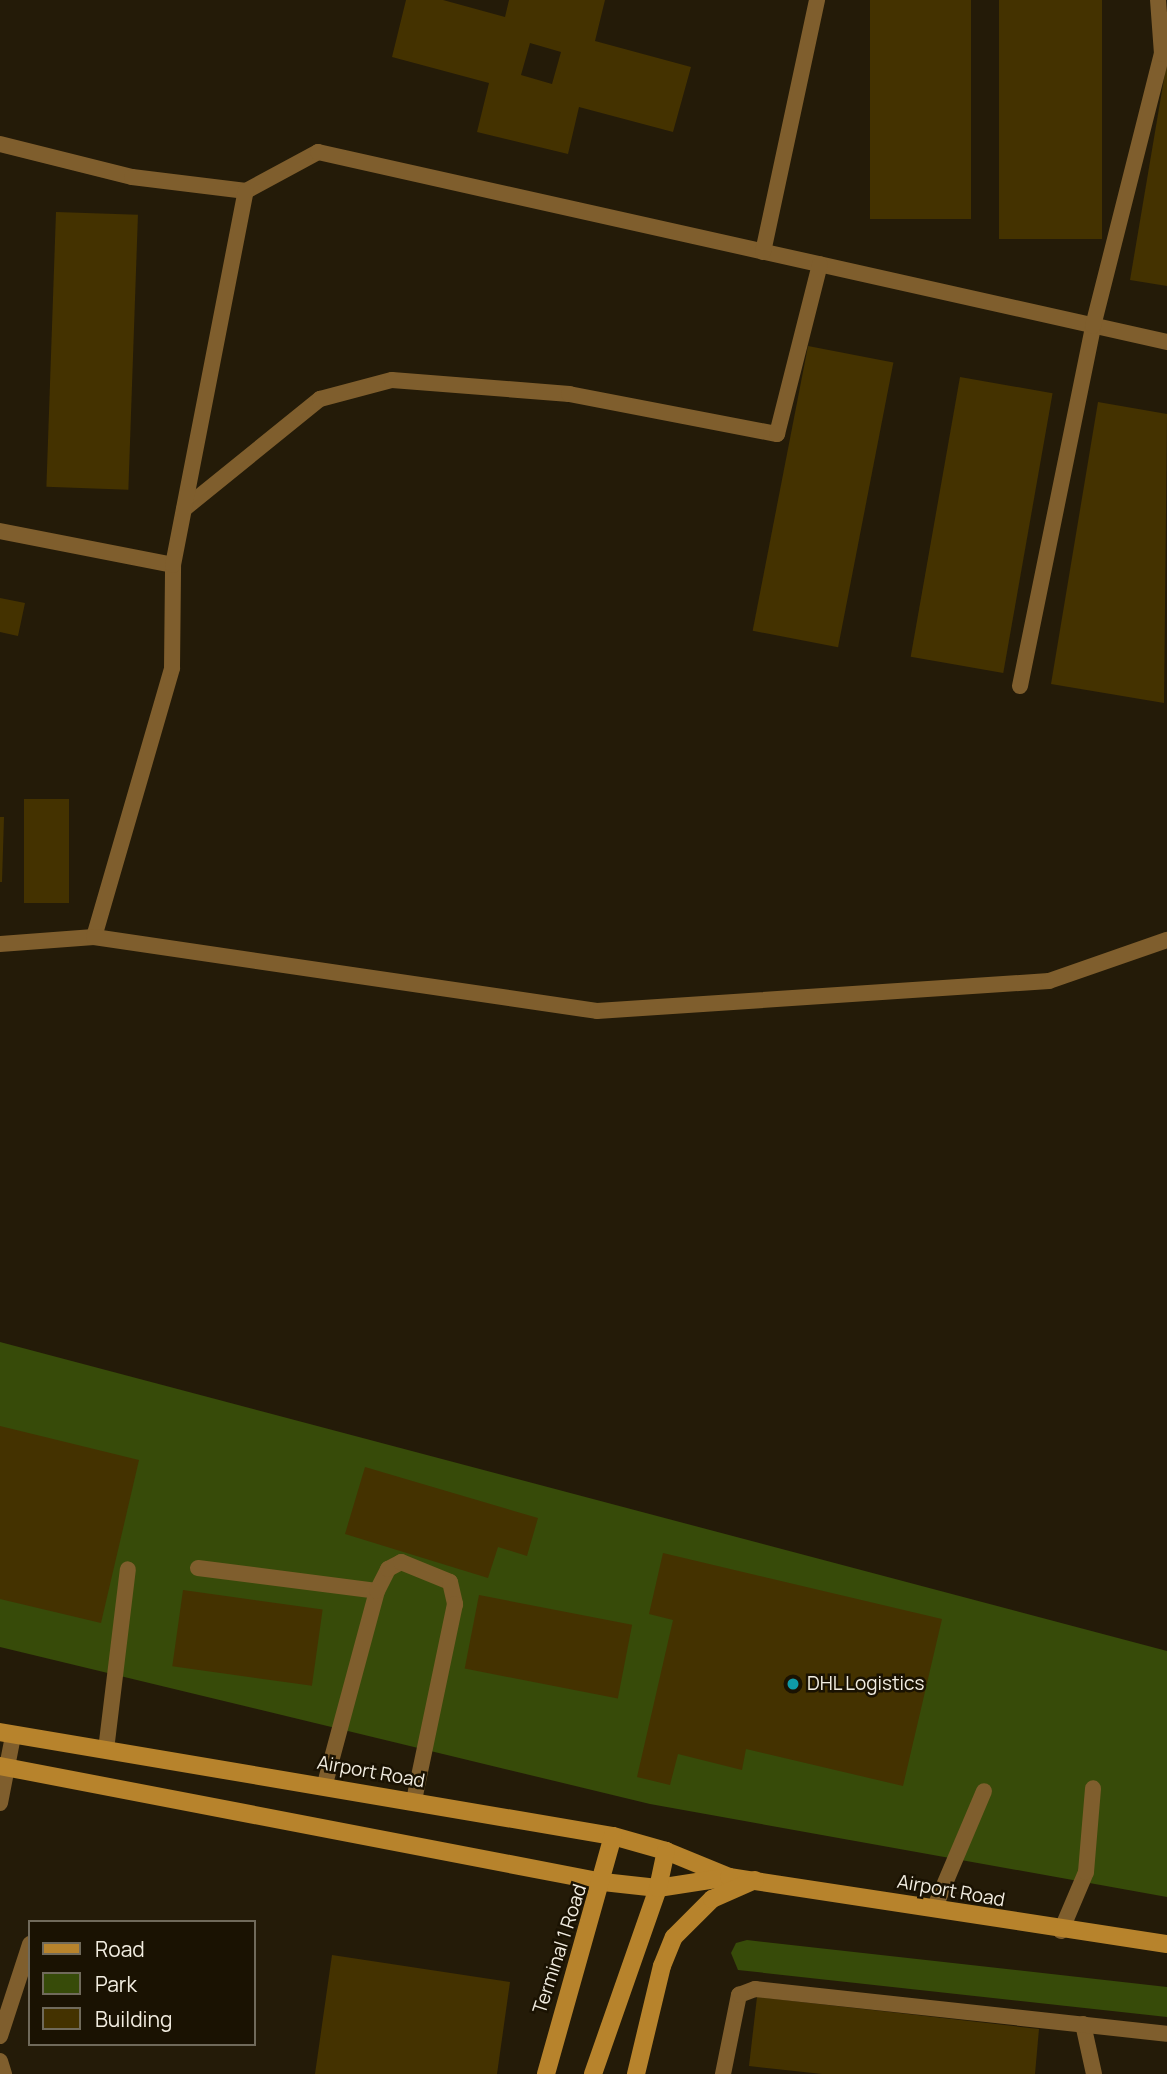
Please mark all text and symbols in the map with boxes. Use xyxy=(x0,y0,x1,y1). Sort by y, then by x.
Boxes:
place label: DHL Logistics xyxy=(807,1673,925,1695)
marker: DHL Logistics xyxy=(785,1676,801,1692)
street label: Airport Road xyxy=(315,1751,427,1793)
street label: Airport Road xyxy=(895,1870,1007,1912)
street label: Terminal 1 Road xyxy=(528,1881,592,2017)
legend xyxy=(28,1920,256,2046)
text: Road xyxy=(95,1935,145,1963)
text: Park xyxy=(95,1970,137,1998)
text: Building xyxy=(95,2005,172,2033)

